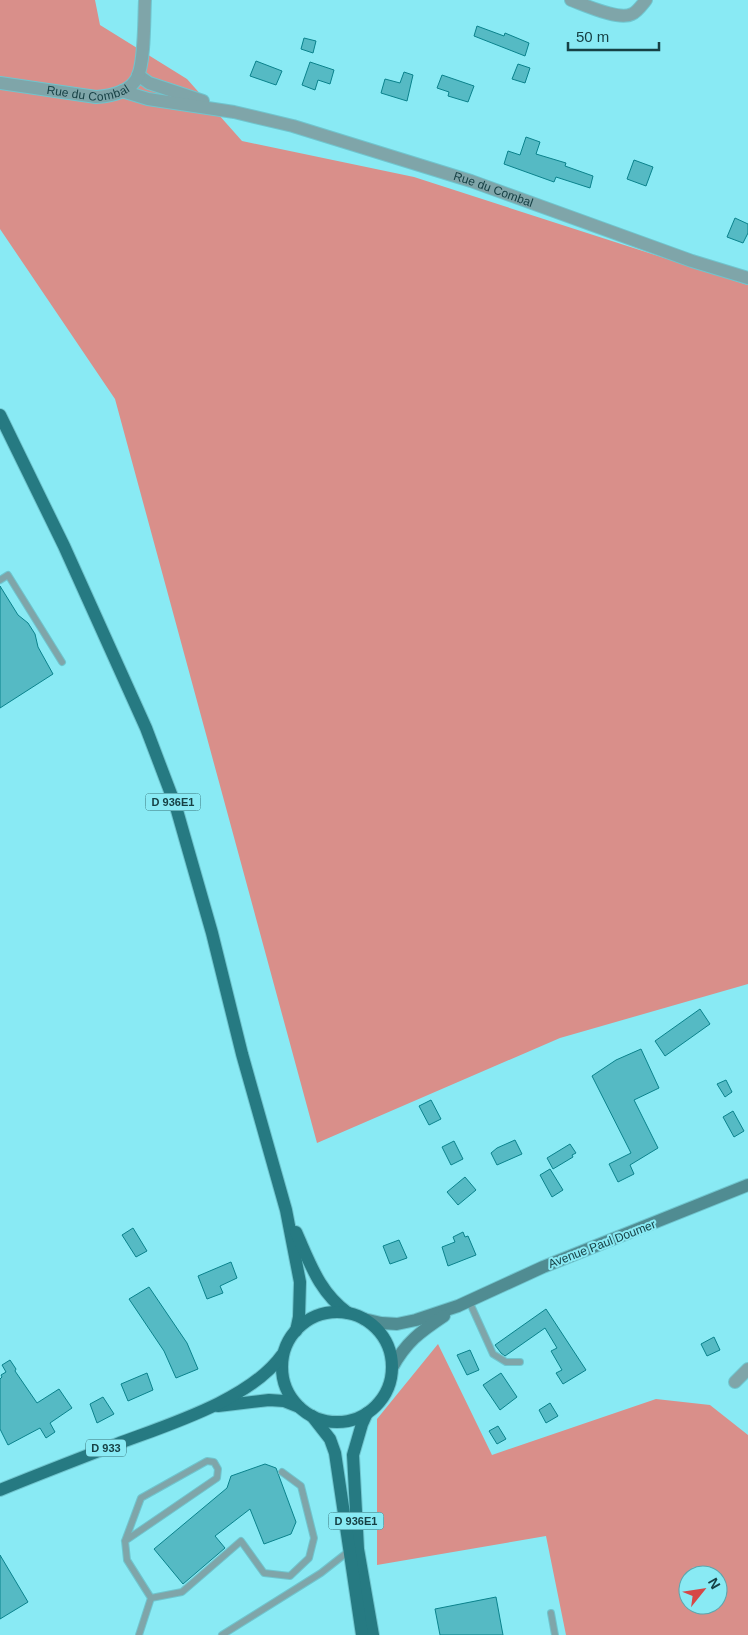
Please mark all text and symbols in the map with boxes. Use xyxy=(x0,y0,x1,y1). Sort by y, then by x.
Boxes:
scale bar xyxy=(568,20,659,52)
text: 50 m xyxy=(576,28,609,45)
street label: Rue du Combal xyxy=(46,82,132,104)
street label: Rue du Combal xyxy=(452,169,535,210)
road number: D 936E1 xyxy=(146,794,200,810)
street label: Avenue Paul Doumer xyxy=(546,1217,658,1271)
road number: D 933 xyxy=(86,1440,126,1456)
road number: D 936E1 xyxy=(328,1512,384,1530)
north arrow xyxy=(678,1565,728,1615)
text: N xyxy=(705,1575,724,1592)

